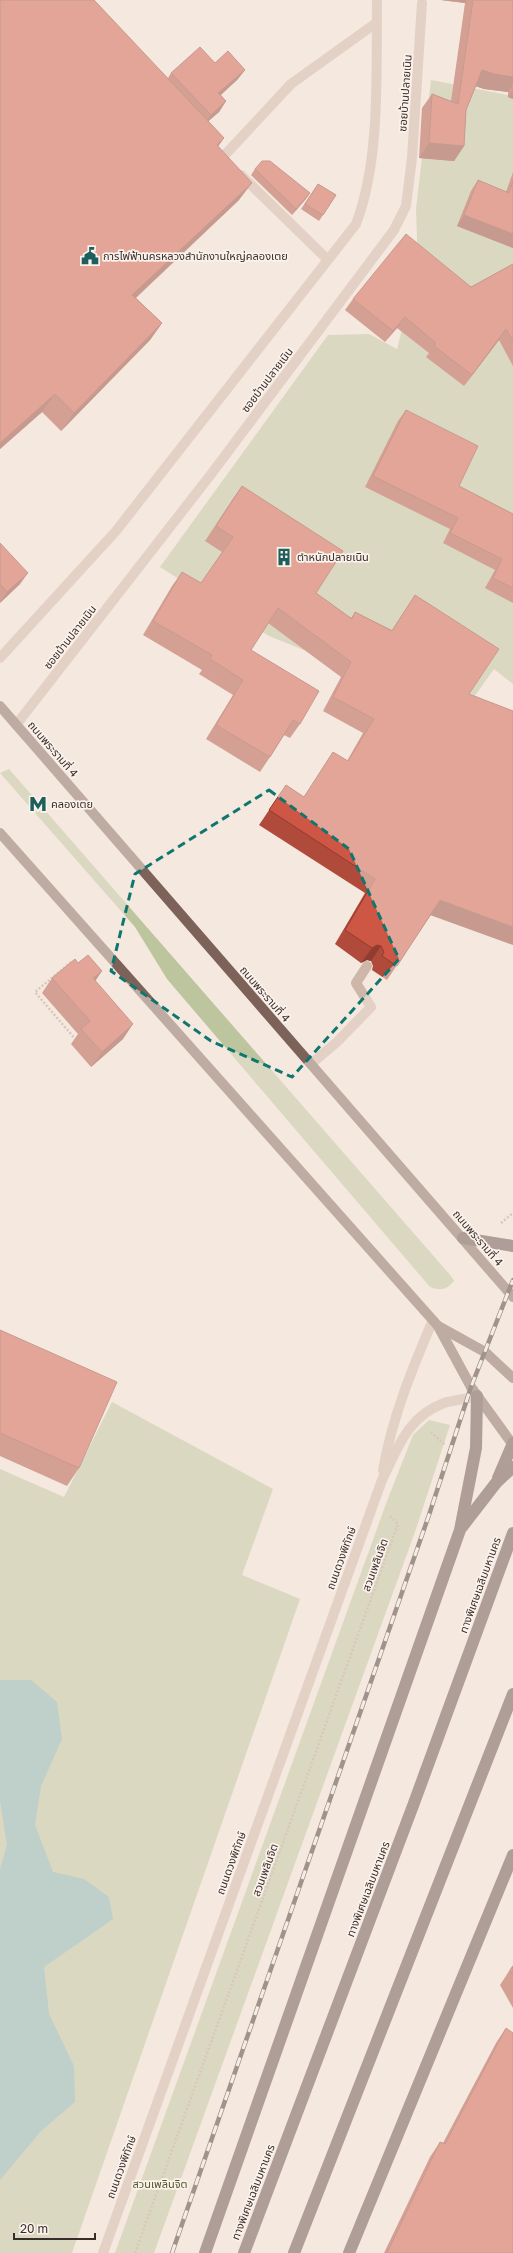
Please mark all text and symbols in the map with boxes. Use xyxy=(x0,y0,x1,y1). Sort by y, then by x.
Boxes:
street label: ซอยบ้านปลายเนิน xyxy=(395,54,414,132)
public building icon: การไฟฟ้านครหลวงสำนักงานใหญ่คลองเตย xyxy=(80,246,100,266)
place label: การไฟฟ้านครหลวงสำนักงานใหญ่คลองเตย xyxy=(103,249,288,262)
street label: ซอยบ้านปลายเนิน xyxy=(238,345,295,415)
building icon: ตำหนักปลายเนิน xyxy=(274,547,294,567)
place label: ตำหนักปลายเนิน xyxy=(297,550,369,563)
street label: ซอยบ้านปลายเนิน xyxy=(41,602,99,671)
street label: ถนนพระรามที่ 4 xyxy=(26,717,82,779)
metro station icon: คลองเตย xyxy=(28,794,48,814)
place label: คลองเตย xyxy=(51,797,93,810)
street label: ถนนพระรามที่ 4 xyxy=(238,962,294,1024)
street label: ถนนพระรามที่ 4 xyxy=(451,1206,507,1268)
street label: ถนนดวงพิทักษ์ xyxy=(323,1525,358,1591)
street label: ทางพิเศษเฉลิมมหานคร xyxy=(456,1535,503,1635)
street label: สวนเพลินจิต xyxy=(359,1537,390,1593)
street label: ถนนดวงพิทักษ์ xyxy=(213,1830,248,1896)
street label: ทางพิเศษเฉลิมมหานคร xyxy=(343,1839,392,1938)
street label: สวนเพลินจิต xyxy=(249,1842,280,1898)
street label: ถนนดวงพิทักษ์ xyxy=(103,2134,138,2200)
street label: ทางพิเศษเฉลิมมหานคร xyxy=(228,2142,277,2241)
park label: สวนเพลินจิต xyxy=(133,2177,188,2190)
scale bar xyxy=(14,2215,95,2241)
text: 20 m xyxy=(20,2221,48,2236)

